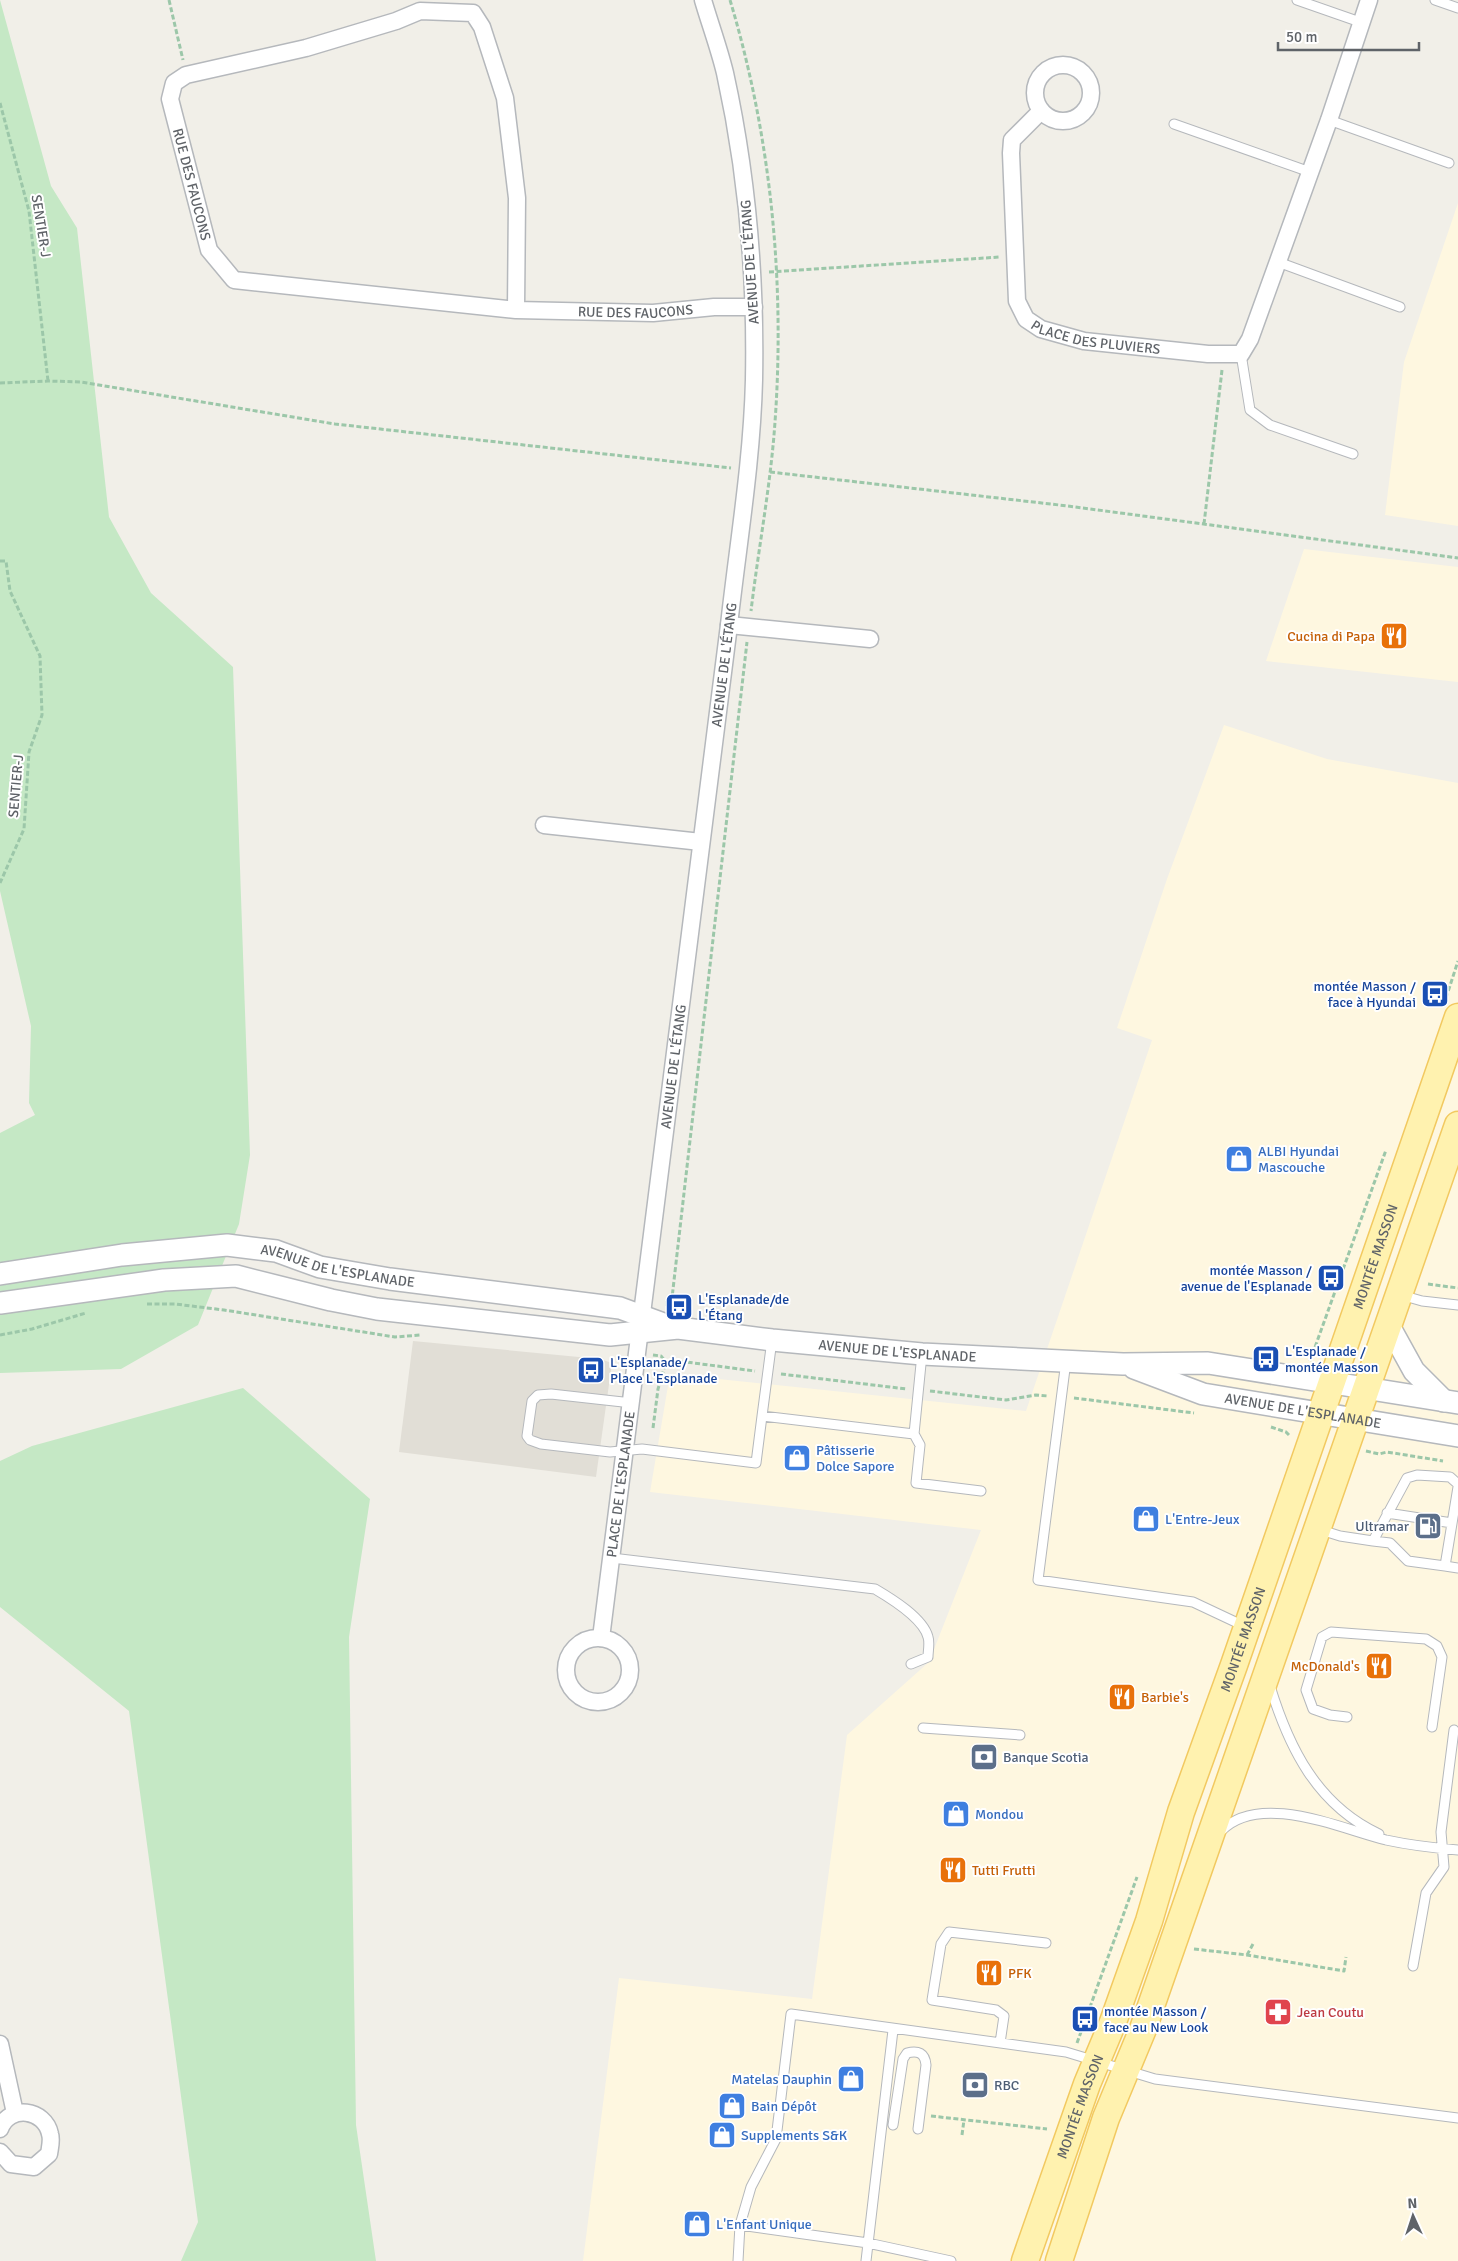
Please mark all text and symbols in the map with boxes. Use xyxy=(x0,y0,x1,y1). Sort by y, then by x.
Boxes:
scale bar xyxy=(1278,20,1419,52)
text: 50 m xyxy=(1286,28,1317,46)
street label: RUE DES FAUCONS xyxy=(169,126,215,242)
street label: SENTIER-J xyxy=(28,193,54,259)
street label: AVENUE DE L'ÉTANG xyxy=(737,199,763,325)
street label: RUE DES FAUCONS xyxy=(578,301,694,322)
street label: PLACE DES PLUVIERS xyxy=(1028,316,1161,357)
street label: AVENUE DE L'ÉTANG xyxy=(708,602,740,728)
restaurant icon: Cucina di Papa xyxy=(1379,621,1409,651)
place label: Cucina di Papa xyxy=(1287,628,1375,645)
street label: SENTIER-J xyxy=(5,754,27,818)
place label: montée Masson / face à Hyundai xyxy=(1314,978,1416,1011)
bus stop icon: montée Masson / face à Hyundai xyxy=(1420,979,1450,1009)
street label: AVENUE DE L'ÉTANG xyxy=(657,1003,689,1130)
place label: ALBI Hyundai Mascouche xyxy=(1258,1143,1339,1176)
shop icon: ALBI Hyundai Mascouche xyxy=(1224,1144,1254,1174)
street label: MONTÉE MASSON xyxy=(1349,1202,1401,1311)
street label: AVENUE DE L'ESPLANADE xyxy=(260,1241,416,1291)
place label: montée Masson / avenue de l'Esplanade xyxy=(1181,1262,1312,1295)
bus stop icon: montée Masson / avenue de l'Esplanade xyxy=(1316,1263,1346,1293)
place label: L'Esplanade/de L'Étang xyxy=(698,1291,789,1324)
bus stop icon: L'Esplanade/de L'Étang xyxy=(664,1292,694,1322)
street label: AVENUE DE L'ESPLANADE xyxy=(818,1336,977,1365)
place label: L'Esplanade / montée Masson xyxy=(1285,1343,1379,1376)
bus stop icon: L'Esplanade / montée Masson xyxy=(1251,1344,1281,1374)
place label: L'Esplanade/ Place L'Esplanade xyxy=(610,1354,718,1387)
bus stop icon: L'Esplanade/ Place L'Esplanade xyxy=(576,1355,606,1385)
street label: AVENUE DE L'ESPLANADE xyxy=(1223,1389,1383,1432)
street label: PLACE DE L'ESPLANADE xyxy=(603,1410,638,1559)
place label: Pâtisserie Dolce Sapore xyxy=(816,1442,894,1475)
shop icon: Pâtisserie Dolce Sapore xyxy=(782,1443,812,1473)
shop icon: L'Entre-Jeux xyxy=(1131,1504,1161,1534)
place label: L'Entre-Jeux xyxy=(1165,1511,1240,1528)
fuel station icon: Ultramar xyxy=(1413,1511,1443,1541)
place label: Ultramar xyxy=(1355,1518,1410,1535)
street label: MONTÉE MASSON xyxy=(1217,1585,1269,1694)
restaurant icon: McDonald's xyxy=(1364,1651,1394,1681)
place label: McDonald's xyxy=(1291,1658,1360,1675)
restaurant icon: Barbie's xyxy=(1107,1682,1137,1712)
place label: Barbie's xyxy=(1141,1689,1189,1706)
bank icon: Banque Scotia xyxy=(969,1742,999,1772)
place label: Banque Scotia xyxy=(1003,1749,1089,1766)
shop icon: Mondou xyxy=(941,1799,971,1829)
place label: Mondou xyxy=(975,1806,1024,1823)
restaurant icon: Tutti Frutti xyxy=(938,1855,968,1885)
place label: Tutti Frutti xyxy=(972,1862,1036,1879)
restaurant icon: PFK xyxy=(974,1958,1004,1988)
place label: PFK xyxy=(1008,1965,1032,1982)
pharmacy icon: Jean Coutu xyxy=(1263,1997,1293,2027)
place label: montée Masson / face au New Look xyxy=(1104,2003,1208,2036)
bus stop icon: montée Masson / face au New Look xyxy=(1070,2004,1100,2034)
place label: Jean Coutu xyxy=(1297,2004,1364,2021)
street label: MONTÉE MASSON xyxy=(1053,2052,1107,2161)
shop icon: Matelas Dauphin xyxy=(836,2064,866,2094)
bank icon: RBC xyxy=(960,2070,990,2100)
place label: Matelas Dauphin xyxy=(731,2071,832,2088)
place label: RBC xyxy=(994,2077,1019,2094)
shop icon: Bain Dépôt xyxy=(717,2091,747,2121)
place label: Bain Dépôt xyxy=(751,2098,817,2115)
shop icon: Supplements S&K xyxy=(707,2120,737,2150)
place label: Supplements S&K xyxy=(741,2127,848,2144)
north arrow xyxy=(1388,2191,1438,2241)
text: N xyxy=(1407,2195,1418,2212)
shop icon: L'Enfant Unique xyxy=(682,2209,712,2239)
place label: L'Enfant Unique xyxy=(716,2216,812,2233)

